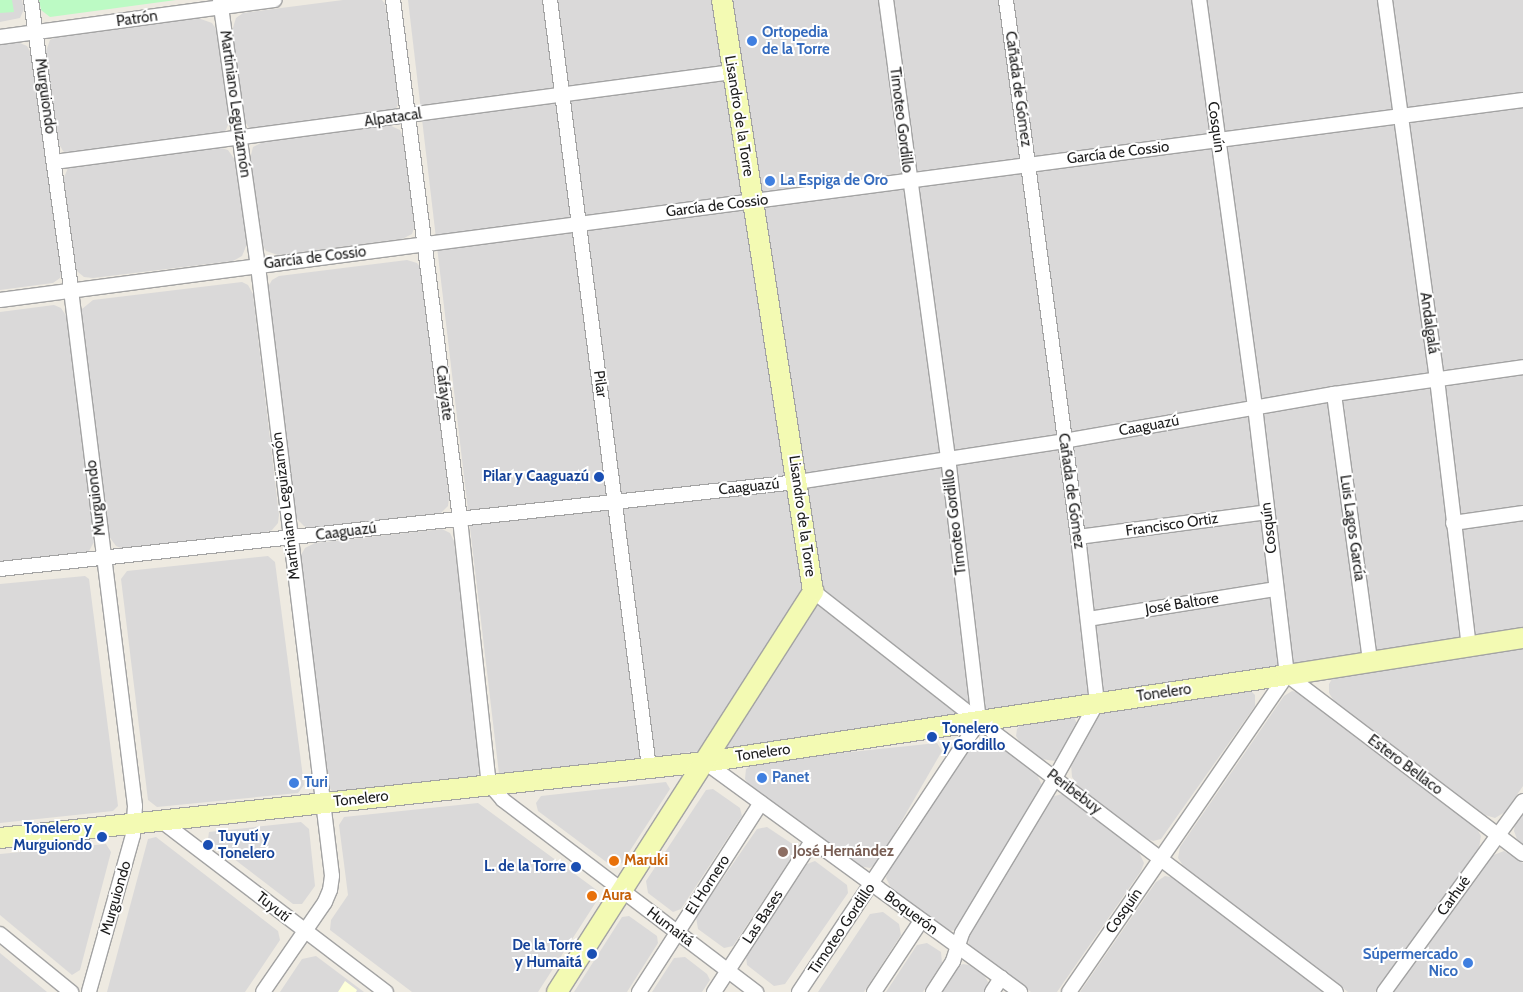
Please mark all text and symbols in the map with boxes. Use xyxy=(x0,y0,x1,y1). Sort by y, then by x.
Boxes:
street label: Patrón xyxy=(115,7,159,31)
place label: Ortopedia de la Torre xyxy=(762,23,830,58)
street label: Martiniano Leguizamón xyxy=(216,29,254,179)
street label: Cañada de Gómez xyxy=(1001,30,1035,148)
marker: Ortopedia de la Torre xyxy=(746,35,758,47)
street label: Lisandro de la Torre xyxy=(721,54,757,178)
street label: Murguiondo xyxy=(31,57,59,135)
street label: Timoteo Gordillo xyxy=(886,66,916,174)
street label: Cosquín xyxy=(1204,100,1228,154)
street label: Alpatacal xyxy=(363,105,423,131)
street label: García de Cossio xyxy=(1066,138,1170,168)
place label: La Espiga de Oro xyxy=(780,172,888,190)
marker: La Espiga de Oro xyxy=(764,175,776,187)
street label: García de Cossio xyxy=(665,191,769,221)
street label: García de Cossio xyxy=(263,243,367,273)
street label: Andalgalá xyxy=(1416,291,1442,355)
street label: Cafayate xyxy=(432,364,456,422)
street label: Pilar xyxy=(589,369,611,399)
street label: Caaguazú xyxy=(1117,412,1181,440)
street label: Martiniano Leguizamón xyxy=(268,431,304,581)
street label: Cañada de Gómez xyxy=(1054,432,1088,550)
street label: Lisandro de la Torre xyxy=(785,454,819,578)
street label: Murguiondo xyxy=(82,459,110,537)
place label: Pilar y Caaguazú xyxy=(483,468,589,486)
street label: Timoteo Gordillo xyxy=(940,468,970,576)
marker: Pilar y Caaguazú xyxy=(593,471,605,483)
street label: Luis Lagos García xyxy=(1336,474,1368,582)
street label: Caaguazú xyxy=(718,475,780,499)
street label: Cosquín xyxy=(1257,501,1281,555)
street label: Francisco Ortiz xyxy=(1124,510,1220,540)
street label: Caaguazú xyxy=(315,519,377,545)
street label: José Baltore xyxy=(1144,589,1220,619)
street label: Tonelero xyxy=(1135,680,1193,706)
place label: Tonelero y Gordillo xyxy=(942,719,1005,754)
marker: Tonelero y Gordillo xyxy=(926,731,938,743)
street label: Estero Bellaco xyxy=(1364,731,1446,799)
street label: Tonelero xyxy=(734,740,792,766)
street label: Peribebuy xyxy=(1043,766,1105,818)
place label: Panet xyxy=(772,769,809,787)
marker: Panet xyxy=(756,772,768,784)
place label: Turi xyxy=(304,774,328,792)
marker: Turi xyxy=(288,777,300,789)
street label: Tonelero xyxy=(333,787,389,811)
place label: Tonelero y Murguiondo xyxy=(13,819,92,854)
place label: Tuyutí y Tonelero xyxy=(218,827,275,862)
marker: Tonelero y Murguiondo xyxy=(96,831,108,843)
marker: Tuyutí y Tonelero xyxy=(202,839,214,851)
place label: José Hernández xyxy=(793,843,894,861)
marker: José Hernández xyxy=(777,846,789,858)
place label: Maruki xyxy=(624,852,668,870)
street label: El Hornero xyxy=(682,852,734,918)
marker: Maruki xyxy=(608,855,620,867)
place label: L. de la Torre xyxy=(484,858,566,876)
street label: Murguiondo xyxy=(97,859,135,937)
marker: L. de la Torre xyxy=(570,861,582,873)
street label: Carhué xyxy=(1434,873,1474,919)
street label: Timoteo Gordillo xyxy=(805,880,879,978)
street label: Cosquín xyxy=(1102,885,1146,937)
place label: Aura xyxy=(602,887,632,905)
street label: Las Bases xyxy=(739,887,787,947)
street label: Boquerón xyxy=(881,887,941,939)
street label: Tuyutí xyxy=(252,888,294,926)
marker: Aura xyxy=(586,890,598,902)
street label: Humaitá xyxy=(643,904,697,950)
place label: De la Torre y Humaitá xyxy=(512,936,582,971)
place label: Súpermercado Nico xyxy=(1363,945,1458,980)
marker: De la Torre y Humaitá xyxy=(586,948,598,960)
marker: Súpermercado Nico xyxy=(1462,957,1474,969)

